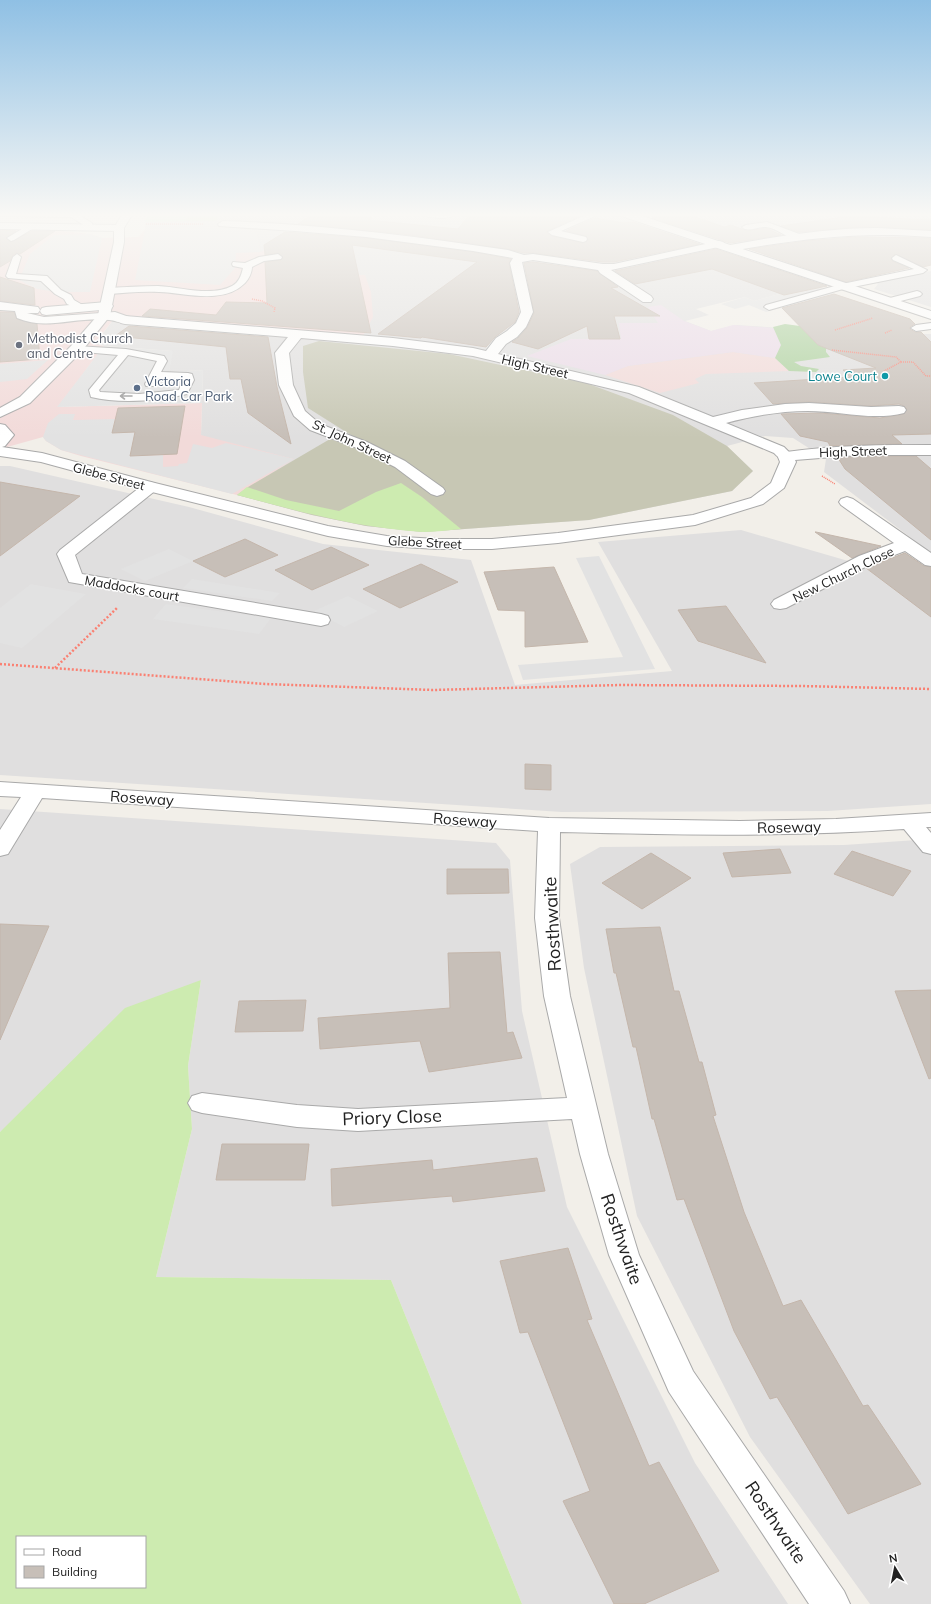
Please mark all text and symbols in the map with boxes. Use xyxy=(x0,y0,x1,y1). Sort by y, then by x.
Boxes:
place label: Methodist Church and Centre xyxy=(27,330,133,361)
marker: Methodist Church and Centre xyxy=(14,340,24,350)
street label: High Street xyxy=(500,351,570,382)
place label: Lowe Court xyxy=(808,368,877,384)
marker: Lowe Court xyxy=(880,371,890,381)
place label: Victoria Road Car Park xyxy=(145,373,233,404)
marker: Victoria Road Car Park xyxy=(132,383,142,393)
one-way arrow xyxy=(120,392,133,400)
street label: St. John Street xyxy=(310,416,395,466)
street label: High Street xyxy=(819,442,888,460)
street label: Glebe Street xyxy=(71,459,147,493)
street label: Glebe Street xyxy=(388,532,463,552)
street label: New Church Close xyxy=(790,543,896,605)
street label: Maddocks court xyxy=(84,572,181,604)
street label: Roseway xyxy=(109,786,175,810)
street label: Roseway xyxy=(432,808,498,832)
street label: Roseway xyxy=(757,817,821,837)
street label: Rosthwaite xyxy=(538,876,566,972)
street label: Priory Close xyxy=(342,1104,442,1130)
street label: Rosthwaite xyxy=(596,1190,648,1288)
street label: Rosthwaite xyxy=(740,1476,812,1568)
legend xyxy=(16,1536,146,1588)
text: Road xyxy=(52,1544,81,1559)
north arrow xyxy=(875,1548,915,1588)
text: N xyxy=(888,1551,899,1566)
text: Building xyxy=(52,1564,97,1579)

